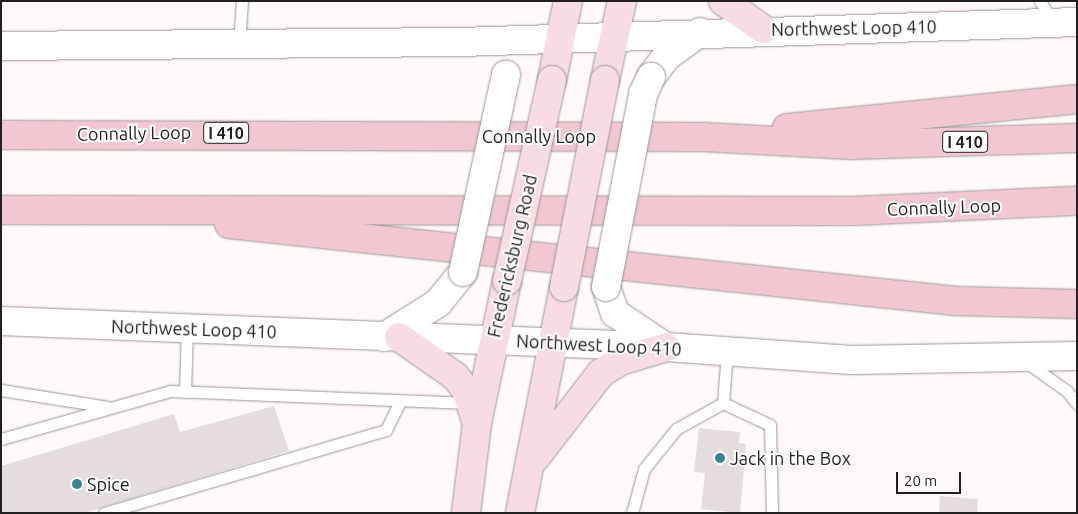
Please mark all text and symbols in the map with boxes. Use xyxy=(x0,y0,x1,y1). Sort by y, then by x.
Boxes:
street label: Northwest Loop 410 xyxy=(771,16,937,40)
road number: I 410 xyxy=(202,120,250,146)
street label: Connally Loop xyxy=(77,121,191,145)
street label: Connally Loop xyxy=(482,125,596,147)
road number: I 410 xyxy=(941,128,989,156)
street label: Fredericksburg Road xyxy=(483,172,541,340)
street label: Connally Loop xyxy=(886,194,1002,220)
street label: Northwest Loop 410 xyxy=(111,315,277,343)
street label: Northwest Loop 410 xyxy=(516,330,682,360)
place label: Jack in the Box xyxy=(730,447,851,469)
marker: Jack in the Box xyxy=(714,452,726,464)
scale bar xyxy=(898,462,963,494)
text: 20 m xyxy=(904,472,937,489)
place label: Spice xyxy=(87,473,130,495)
marker: Spice xyxy=(71,478,83,490)

